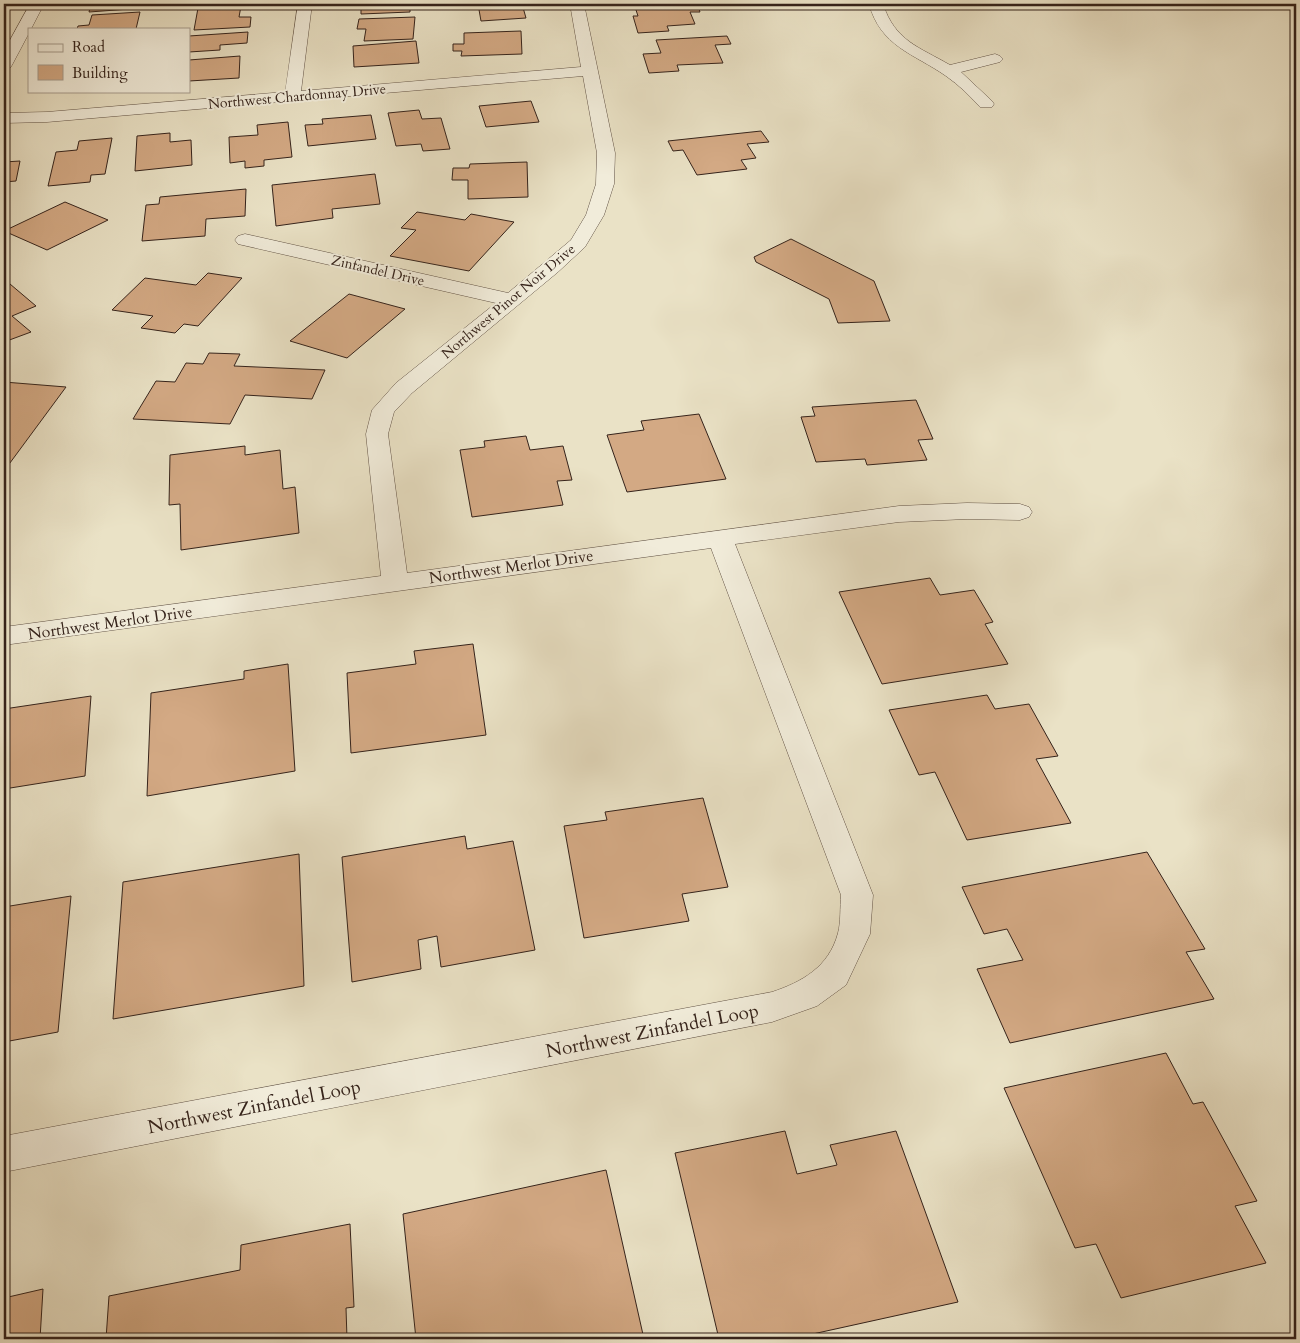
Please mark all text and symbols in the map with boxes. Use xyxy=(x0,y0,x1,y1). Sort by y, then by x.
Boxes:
legend xyxy=(28,28,190,92)
text: Road xyxy=(72,37,105,57)
text: Building xyxy=(72,63,128,83)
street label: Northwest Chardonnay Drive xyxy=(207,79,387,114)
street label: Northwest Pinot Noir Drive xyxy=(437,240,579,363)
street label: Zinfandel Drive xyxy=(329,251,426,290)
street label: Northwest Merlot Drive xyxy=(428,545,595,589)
street label: Northwest Merlot Drive xyxy=(27,601,194,645)
street label: Northwest Zinfandel Loop xyxy=(543,998,761,1064)
street label: Northwest Zinfandel Loop xyxy=(145,1074,363,1140)

